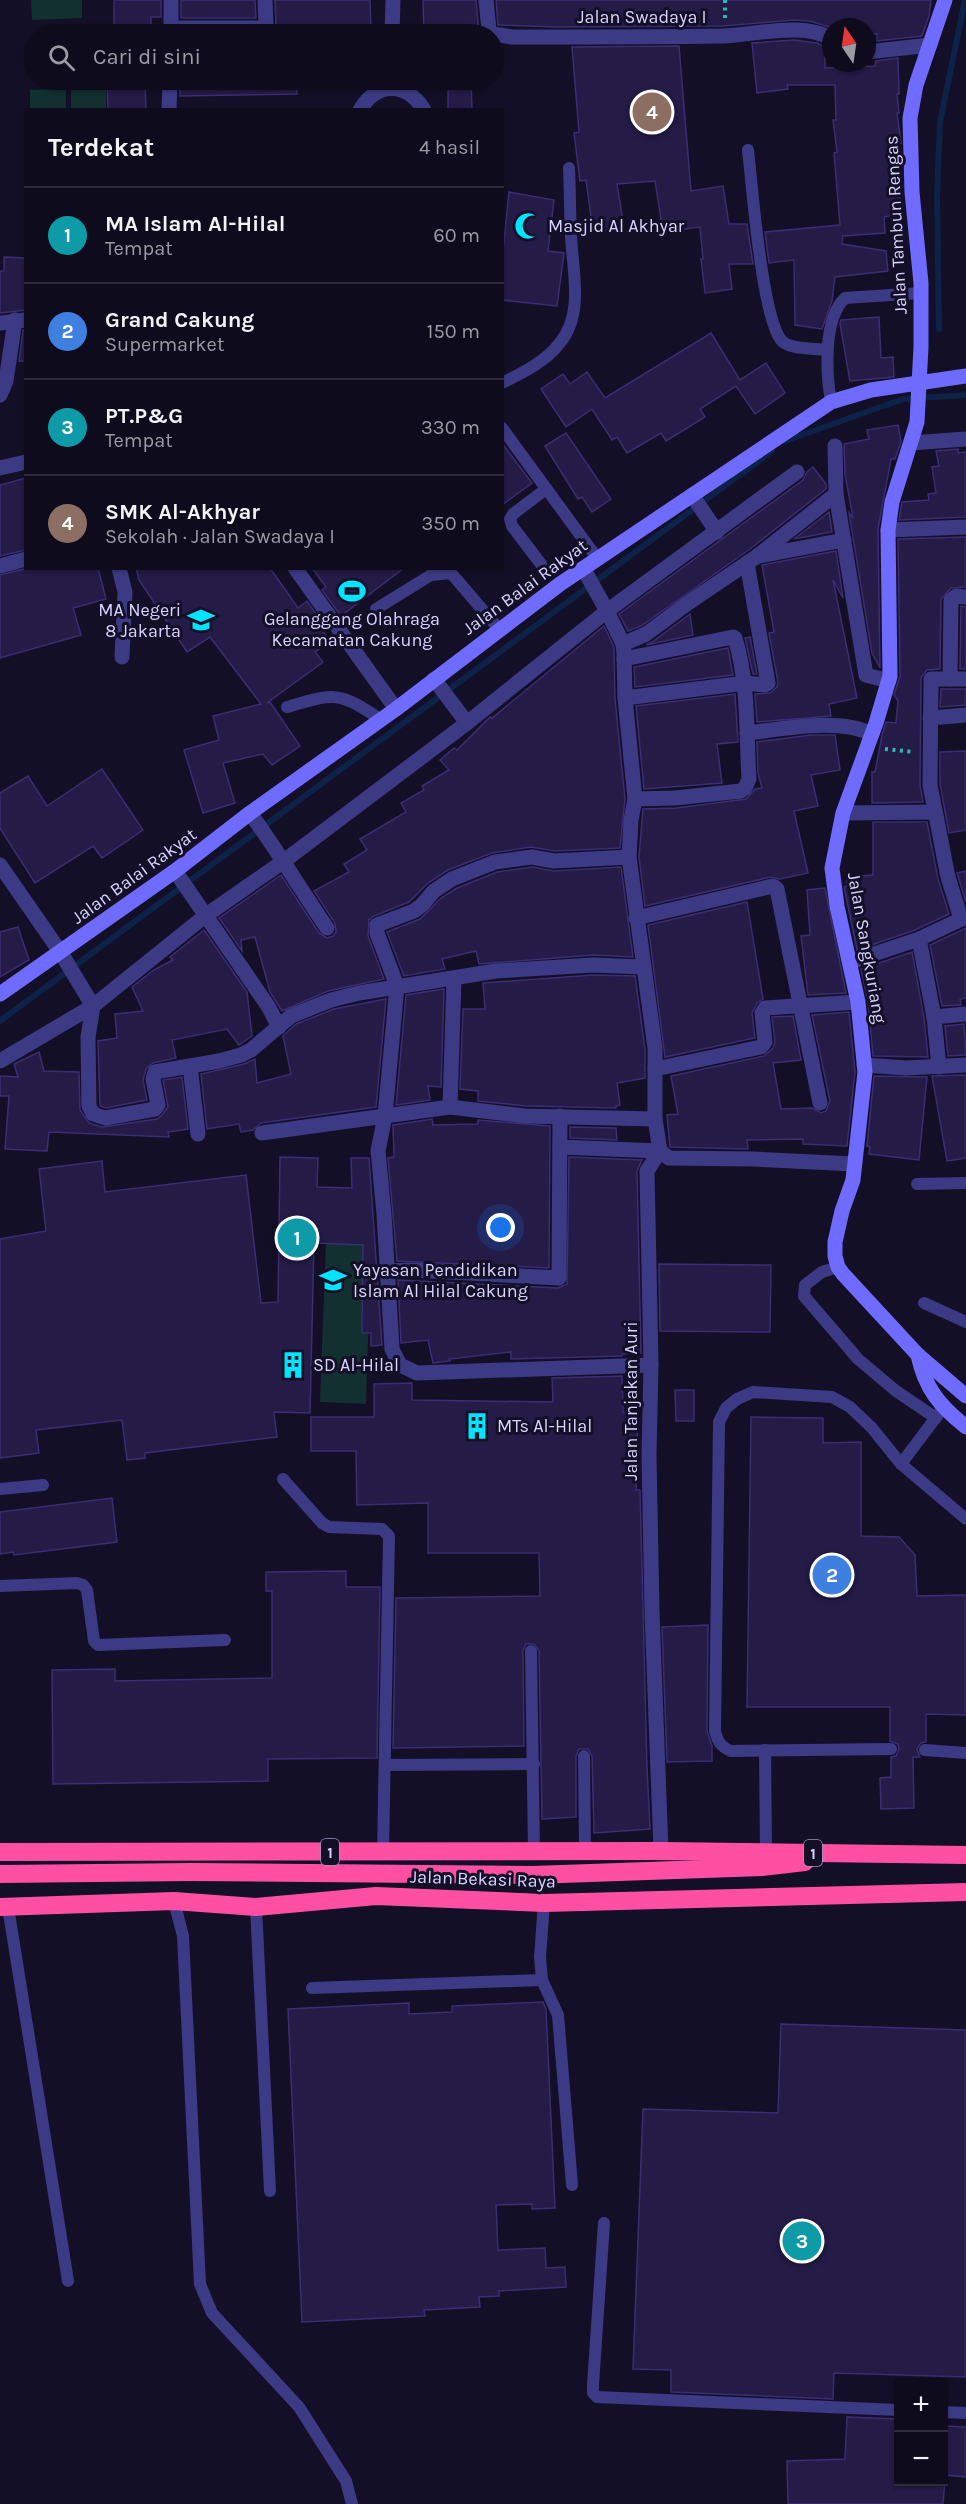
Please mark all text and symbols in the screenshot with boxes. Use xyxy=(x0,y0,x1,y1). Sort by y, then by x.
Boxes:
street label: Jalan Swadaya I xyxy=(577,6,707,28)
north arrow xyxy=(822,18,876,72)
search box xyxy=(24,24,504,90)
icon: search xyxy=(45,41,78,74)
text: Cari di sini xyxy=(93,44,201,70)
pin: 4 xyxy=(632,90,672,134)
text: Terdekat xyxy=(48,132,154,163)
street label: Jalan Tambun Rengas xyxy=(880,135,912,315)
text: 4 hasil xyxy=(419,136,480,159)
text: MA Islam Al-Hilal xyxy=(105,211,286,237)
mosque icon: Masjid Al Akhyar xyxy=(513,211,543,241)
place label: Masjid Al Akhyar xyxy=(548,215,685,237)
text: 1 xyxy=(64,224,71,247)
text: 60 m xyxy=(433,224,480,247)
text: Tempat xyxy=(105,237,173,260)
text: Grand Cakung xyxy=(105,307,254,333)
text: 2 xyxy=(61,320,74,343)
text: 150 m xyxy=(427,320,480,343)
text: Supermarket xyxy=(105,333,224,356)
text: PT.P&G xyxy=(105,403,183,429)
text: 3 xyxy=(61,416,74,439)
text: 330 m xyxy=(421,416,480,439)
text: Tempat xyxy=(105,429,173,452)
text: SMK Al-Akhyar xyxy=(105,499,260,525)
text: 4 xyxy=(62,512,73,535)
text: 350 m xyxy=(422,512,480,535)
text: Sekolah · Jalan Swadaya I xyxy=(105,525,335,548)
street label: Jalan Balai Rakyat xyxy=(458,534,592,640)
sports icon: Gelanggang Olahraga Kecamatan Cakung xyxy=(337,576,367,606)
place label: MA Negeri 8 Jakarta xyxy=(98,599,181,642)
school or university icon: MA Negeri 8 Jakarta xyxy=(186,605,216,635)
place label: Gelanggang Olahraga Kecamatan Cakung xyxy=(264,608,440,651)
street label: Jalan Balai Rakyat xyxy=(67,823,201,929)
street label: Jalan Sangkuriang xyxy=(843,871,891,1025)
your location xyxy=(486,1213,515,1242)
pin: 1 xyxy=(278,1216,316,1260)
place label: Yayasan Pendidikan Islam Al Hilal Cakung xyxy=(353,1259,528,1302)
school or university icon: Yayasan Pendidikan Islam Al Hilal Cakung xyxy=(318,1265,348,1295)
street label: Jalan Tanjakan Auri xyxy=(620,1321,642,1481)
building icon: SD Al-Hilal xyxy=(278,1350,308,1380)
place label: SD Al-Hilal xyxy=(313,1354,399,1376)
building icon: MTs Al-Hilal xyxy=(462,1411,492,1441)
place label: MTs Al-Hilal xyxy=(497,1415,592,1437)
pin: 2 xyxy=(812,1552,852,1598)
road number: 1 xyxy=(321,1839,339,1865)
road number: 1 xyxy=(804,1840,822,1866)
street label: Jalan Bekasi Raya xyxy=(410,1865,556,1893)
pin: 3 xyxy=(782,2218,822,2264)
map controls xyxy=(894,2378,948,2486)
button: + xyxy=(894,2378,948,2432)
button: − xyxy=(894,2432,948,2486)

